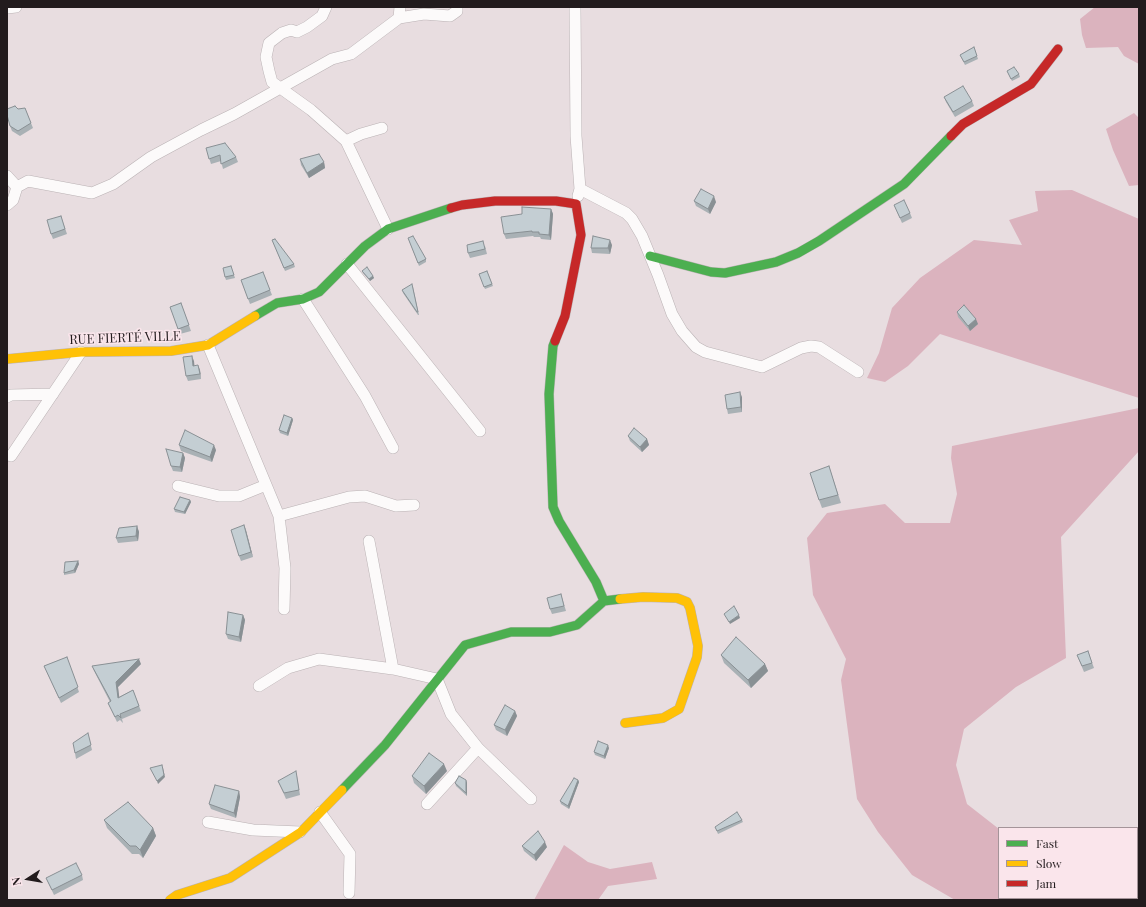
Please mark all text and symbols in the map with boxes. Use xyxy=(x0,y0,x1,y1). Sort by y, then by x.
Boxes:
street label: RUE FIERTÉ VILLE xyxy=(69,328,181,348)
legend xyxy=(998,827,1138,899)
text: Fast xyxy=(1036,835,1058,851)
text: Slow xyxy=(1036,855,1062,871)
north arrow xyxy=(8,859,48,899)
text: Jam xyxy=(1036,875,1056,891)
text: N xyxy=(8,876,24,887)

